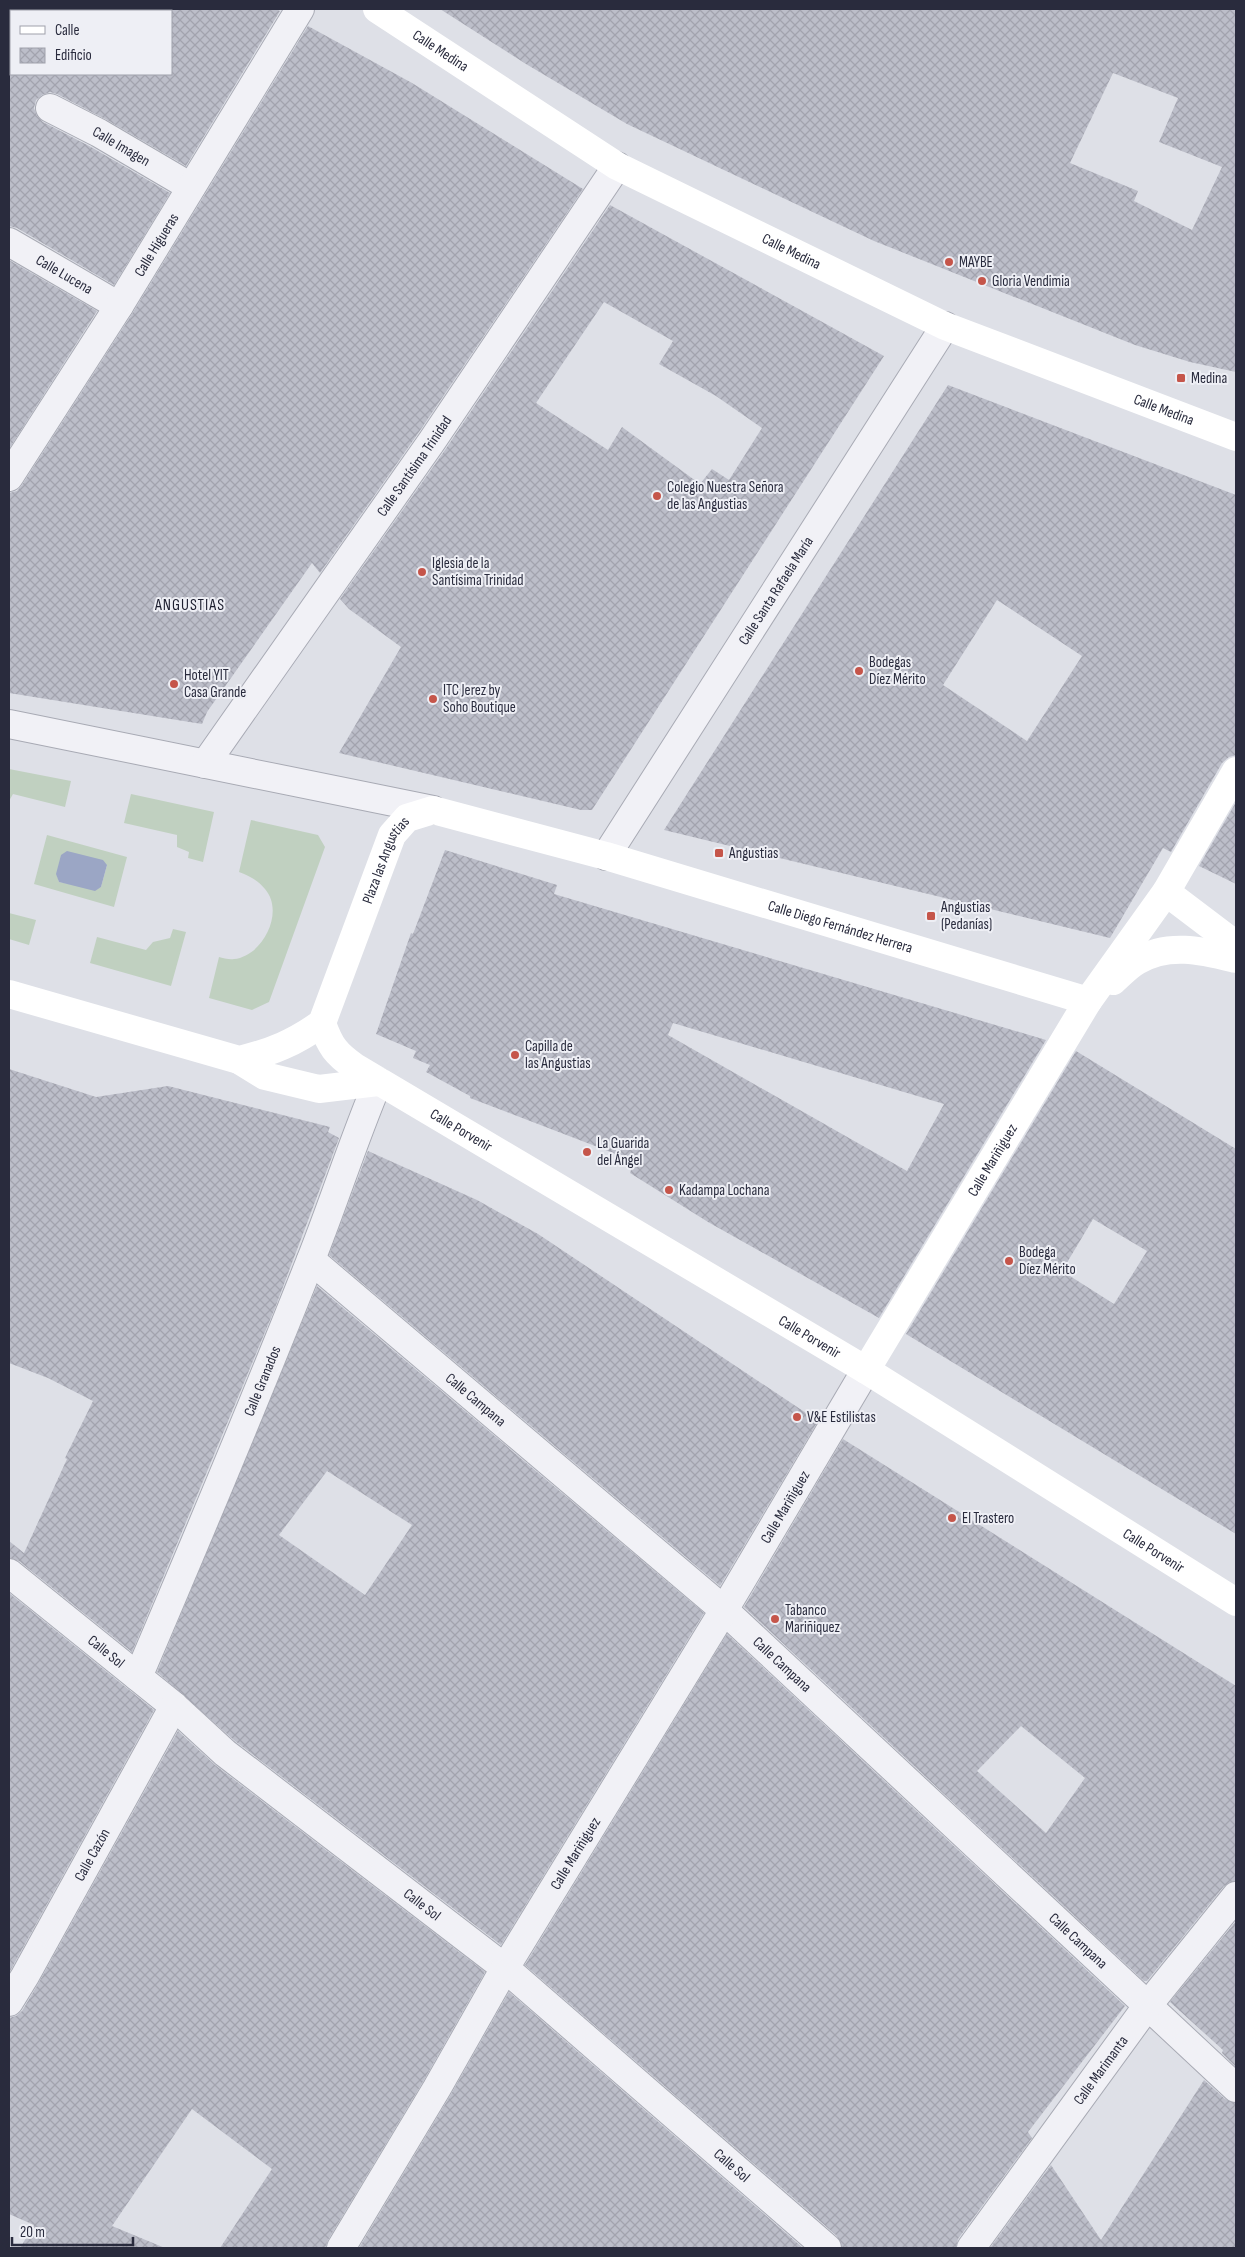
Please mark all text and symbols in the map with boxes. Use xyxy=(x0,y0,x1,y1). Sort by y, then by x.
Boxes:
legend xyxy=(10,10,172,75)
text: Calle xyxy=(55,21,79,40)
street label: Calle Medina xyxy=(409,25,472,76)
text: Edificio xyxy=(55,46,92,65)
street label: Calle Imagen xyxy=(89,122,154,170)
street label: Calle Higueras xyxy=(130,210,183,280)
street label: Calle Medina xyxy=(759,229,824,274)
street label: Calle Lucena xyxy=(32,250,96,298)
place label: MAYBE xyxy=(959,253,993,272)
marker: MAYBE xyxy=(943,256,955,268)
place label: Gloria Vendimia xyxy=(992,272,1070,291)
marker: Gloria Vendimia xyxy=(976,275,988,287)
place label: Medina xyxy=(1191,369,1227,388)
marker: Medina xyxy=(1175,372,1187,384)
street label: Calle Medina xyxy=(1131,389,1197,430)
street label: Calle Santísima Trinidad xyxy=(372,412,456,520)
place label: Colegio Nuestra Señora de las Angustias xyxy=(667,478,784,514)
marker: Colegio Nuestra Señora de las Angustias xyxy=(651,490,663,502)
street label: Calle Santa Rafaela María xyxy=(734,533,818,649)
place label: Iglesia de la Santísima Trinidad xyxy=(432,554,524,590)
marker: Iglesia de la Santísima Trinidad xyxy=(416,566,428,578)
district label: ANGUSTIAS xyxy=(154,596,225,615)
place label: Bodegas Díez Mérito xyxy=(869,653,926,689)
marker: Bodegas Díez Mérito xyxy=(853,665,865,677)
place label: Hotel YIT Casa Grande xyxy=(184,666,246,702)
marker: Hotel YIT Casa Grande xyxy=(168,678,180,690)
place label: ITC Jerez by Soho Boutique xyxy=(443,681,516,717)
marker: ITC Jerez by Soho Boutique xyxy=(427,693,439,705)
street label: Plaza las Angustias xyxy=(358,812,413,906)
place label: Angustias xyxy=(728,844,778,863)
marker: Angustias xyxy=(713,847,725,859)
street label: Calle Diego Fernández Herrera xyxy=(766,896,915,957)
place label: Angustias (Pedanías) xyxy=(940,898,992,934)
marker: Angustias (Pedanías) xyxy=(925,910,937,922)
place label: Capilla de las Angustias xyxy=(525,1037,591,1073)
marker: Capilla de las Angustias xyxy=(509,1049,521,1061)
street label: Calle Porvenir xyxy=(427,1104,497,1156)
street label: Calle Mariñiguez xyxy=(963,1120,1022,1200)
place label: La Guarida del Ángel xyxy=(597,1134,650,1170)
marker: La Guarida del Ángel xyxy=(581,1146,593,1158)
place label: Kadampa Lochana xyxy=(679,1181,770,1200)
marker: Kadampa Lochana xyxy=(663,1184,675,1196)
place label: Bodega Díez Mérito xyxy=(1019,1243,1076,1279)
marker: Bodega Díez Mérito xyxy=(1003,1255,1015,1267)
street label: Calle Porvenir xyxy=(775,1311,845,1363)
street label: Calle Granados xyxy=(239,1343,285,1419)
street label: Calle Campana xyxy=(442,1369,510,1431)
place label: V&E Estilistas xyxy=(807,1408,876,1427)
marker: V&E Estilistas xyxy=(791,1411,803,1423)
street label: Calle Mariñiguez xyxy=(756,1466,814,1547)
place label: El Trastero xyxy=(962,1509,1014,1528)
marker: El Trastero xyxy=(946,1512,958,1524)
street label: Calle Porvenir xyxy=(1119,1524,1189,1577)
place label: Tabanco Mariñiquez xyxy=(785,1601,841,1637)
marker: Tabanco Mariñiquez xyxy=(769,1613,781,1625)
street label: Calle Sol xyxy=(84,1631,129,1672)
street label: Calle Campana xyxy=(749,1632,816,1697)
street label: Calle Mariñiguez xyxy=(546,1813,605,1893)
street label: Calle Cazón xyxy=(70,1825,114,1885)
street label: Calle Sol xyxy=(400,1884,445,1925)
street label: Calle Campana xyxy=(1045,1909,1112,1973)
street label: Calle Marimanta xyxy=(1069,2032,1132,2108)
street label: Calle Sol xyxy=(710,2144,754,2186)
scale bar xyxy=(12,2214,134,2246)
text: 20 m xyxy=(20,2223,45,2242)

